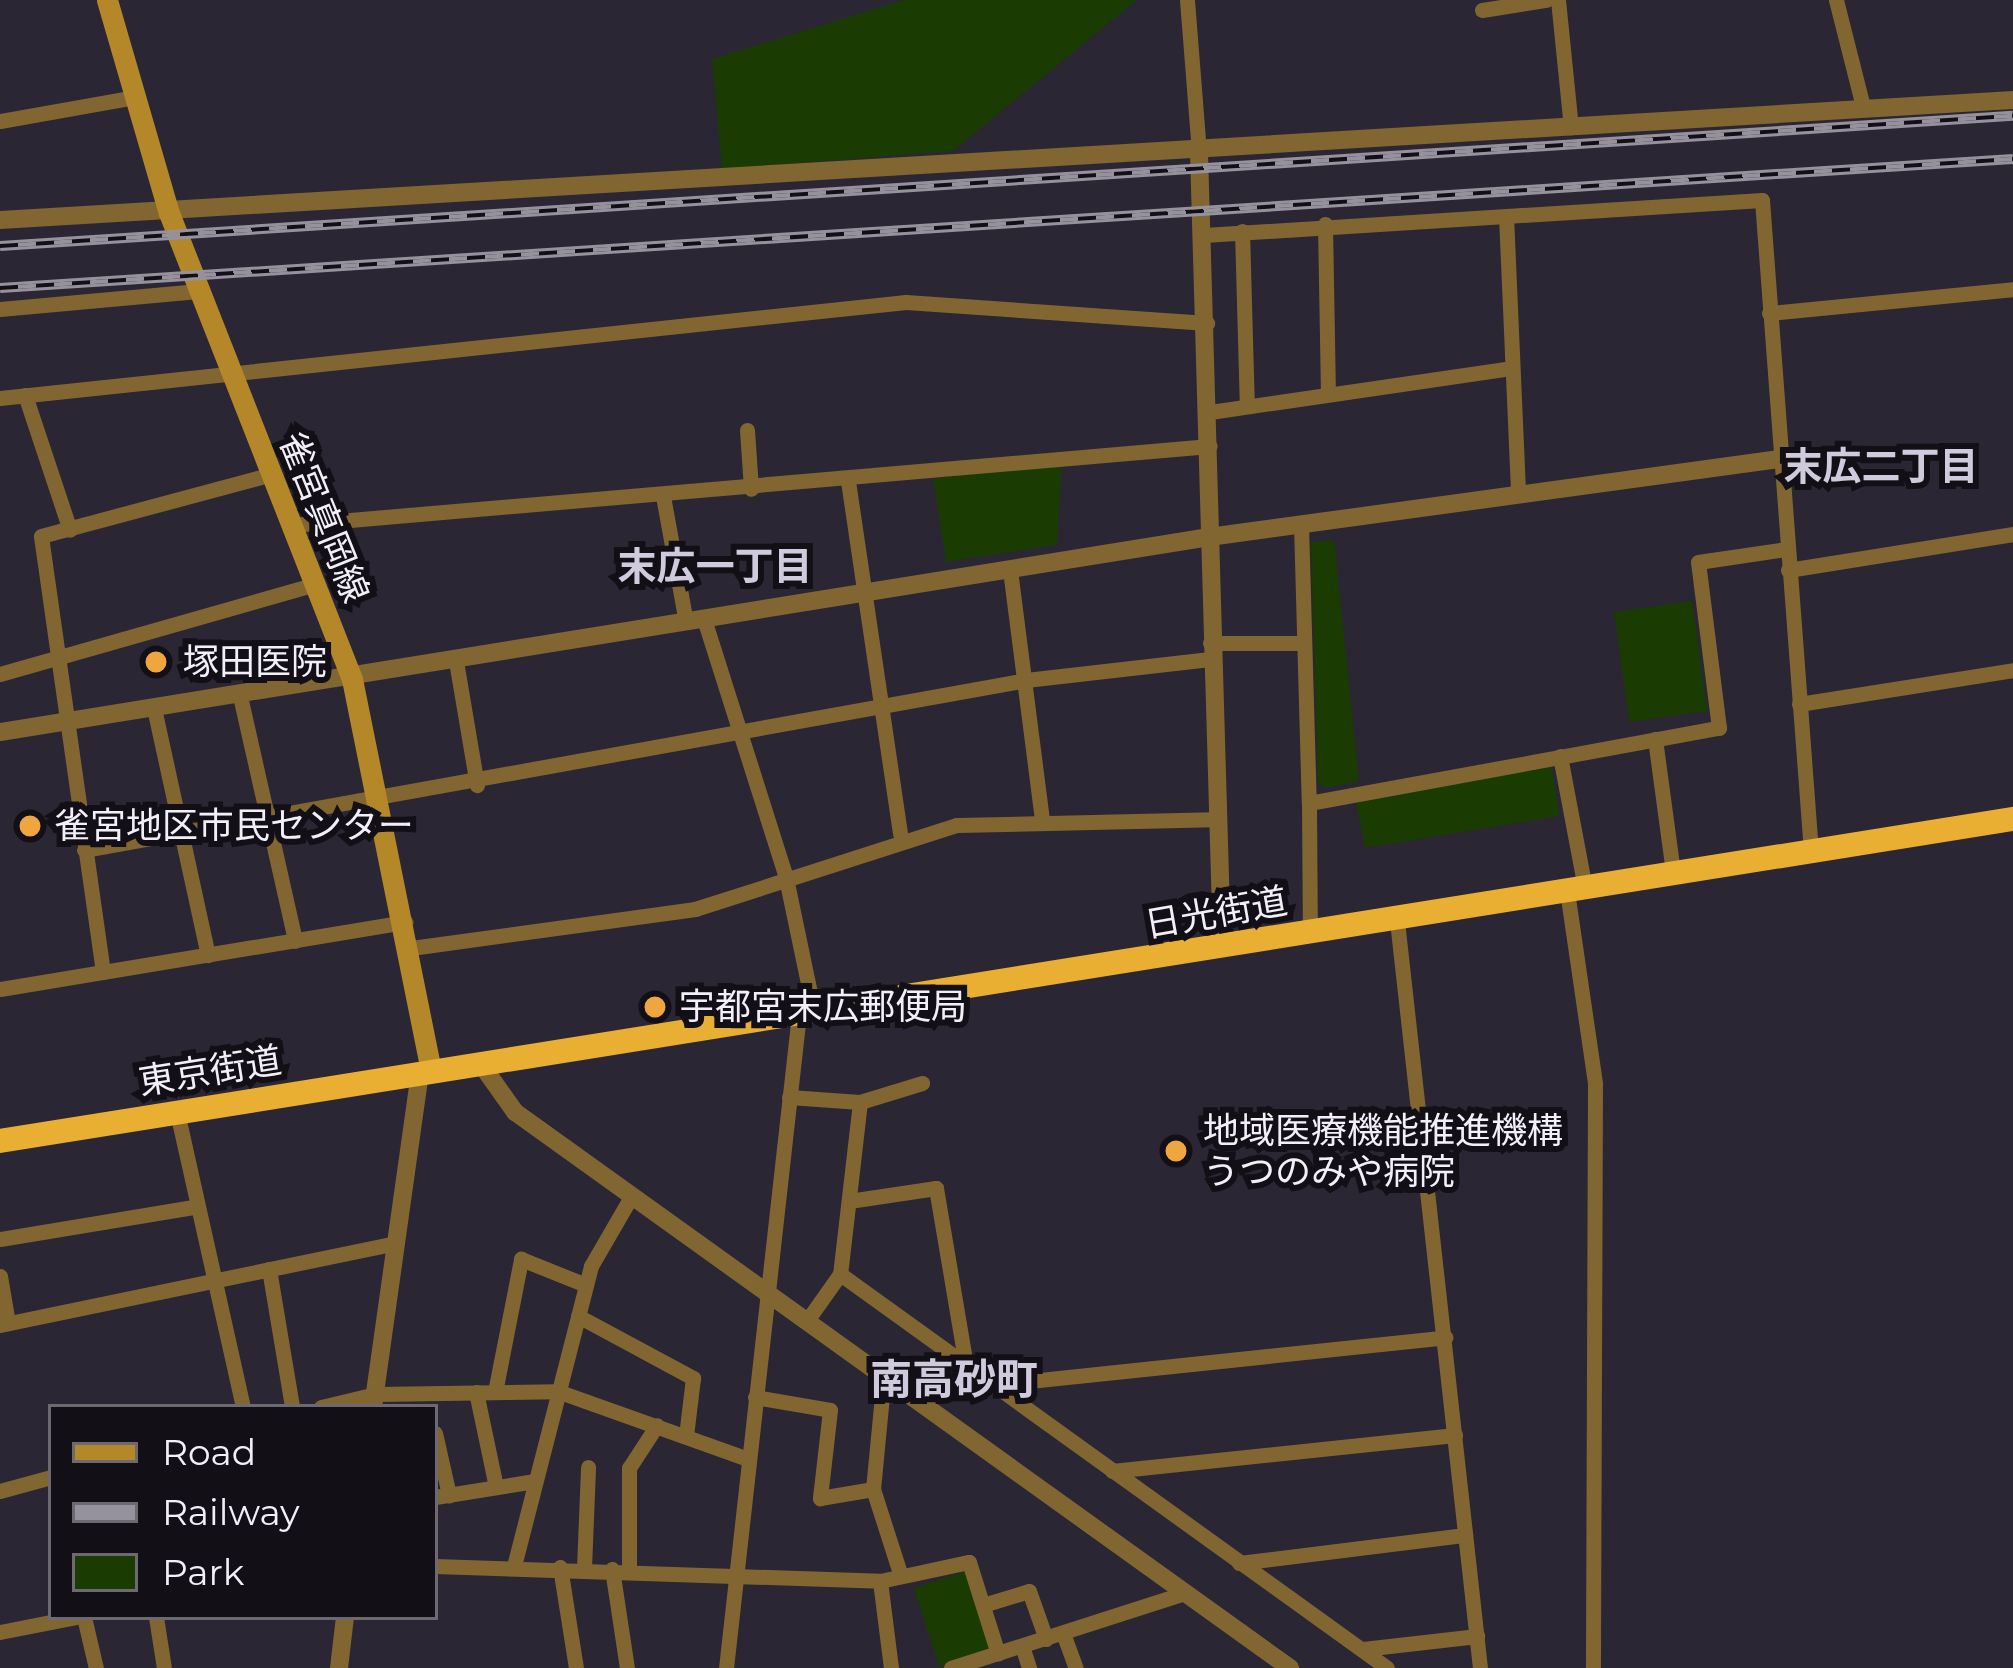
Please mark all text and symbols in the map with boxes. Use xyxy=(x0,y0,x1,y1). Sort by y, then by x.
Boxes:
street label: 雀宮真岡線 xyxy=(270,425,378,609)
district label: 末広二丁目 xyxy=(1784,443,1978,489)
district label: 末広一丁目 xyxy=(618,543,812,589)
place label: 塚田医院 xyxy=(183,640,327,684)
marker: 塚田医院 xyxy=(140,646,172,678)
place label: 雀宮地区市民センター xyxy=(54,804,414,848)
marker: 雀宮地区市民センター xyxy=(17,813,43,839)
street label: 日光街道 xyxy=(1141,879,1291,947)
place label: 宇都宮末広郵便局 xyxy=(679,985,967,1029)
marker: 宇都宮末広郵便局 xyxy=(642,994,668,1020)
street label: 東京街道 xyxy=(136,1038,284,1104)
place label: 地域医療機能推進機構 うつのみや病院 xyxy=(1203,1108,1563,1193)
marker: 地域医療機能推進機構 うつのみや病院 xyxy=(1160,1135,1192,1167)
district label: 南高砂町 xyxy=(870,1354,1038,1404)
legend xyxy=(48,1404,438,1620)
text: Road xyxy=(162,1430,256,1474)
text: Railway xyxy=(162,1490,299,1534)
text: Park xyxy=(162,1550,244,1594)

